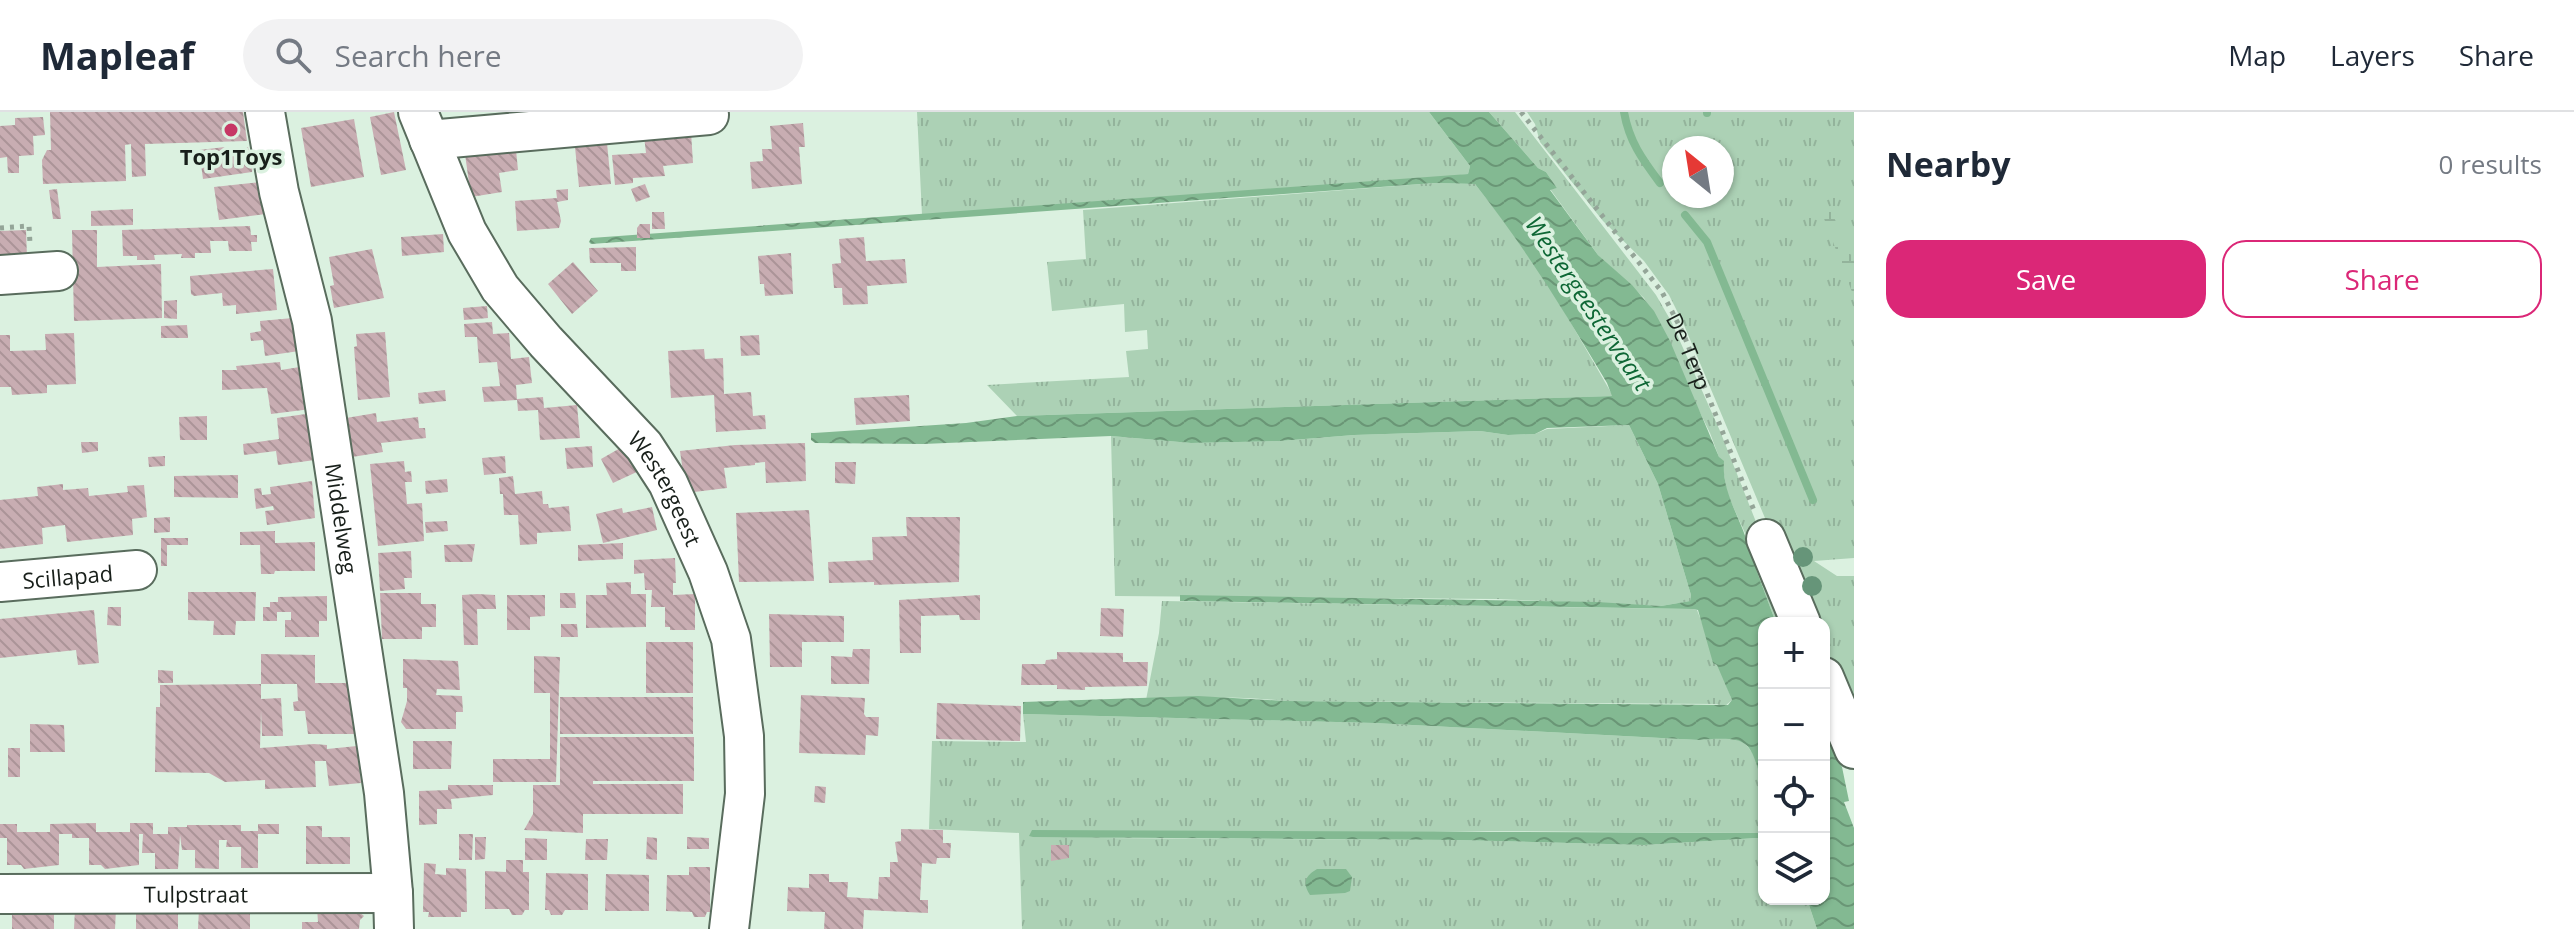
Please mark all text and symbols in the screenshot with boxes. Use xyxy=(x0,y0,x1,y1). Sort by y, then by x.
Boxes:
search box xyxy=(243,19,803,91)
text: Mapleaf xyxy=(40,29,195,81)
icon: search xyxy=(271,33,315,77)
text: Search here xyxy=(335,35,502,76)
text: Map xyxy=(2228,36,2286,74)
text: Layers xyxy=(2330,36,2415,74)
text: Share xyxy=(2459,36,2534,74)
marker: Top1Toys xyxy=(222,121,240,139)
north arrow xyxy=(1662,136,1734,208)
place label: Top1Toys xyxy=(180,141,282,171)
text: Nearby xyxy=(1886,141,2011,187)
text: 0 results xyxy=(2439,146,2542,182)
water label: Westergeestervaart xyxy=(1518,209,1660,398)
button: Save xyxy=(1886,240,2206,318)
button: Share xyxy=(2222,240,2542,318)
street label: De Terp xyxy=(1660,307,1719,394)
street label: Westergeest xyxy=(622,424,709,551)
street label: Middelweg xyxy=(319,461,365,576)
street label: Scillapad xyxy=(21,557,114,595)
map controls xyxy=(1758,617,1830,905)
button: + xyxy=(1758,617,1830,689)
button: − xyxy=(1758,689,1830,761)
button: locate xyxy=(1758,761,1830,833)
button: layers xyxy=(1758,833,1830,905)
street label: Tulpstraat xyxy=(144,878,248,909)

